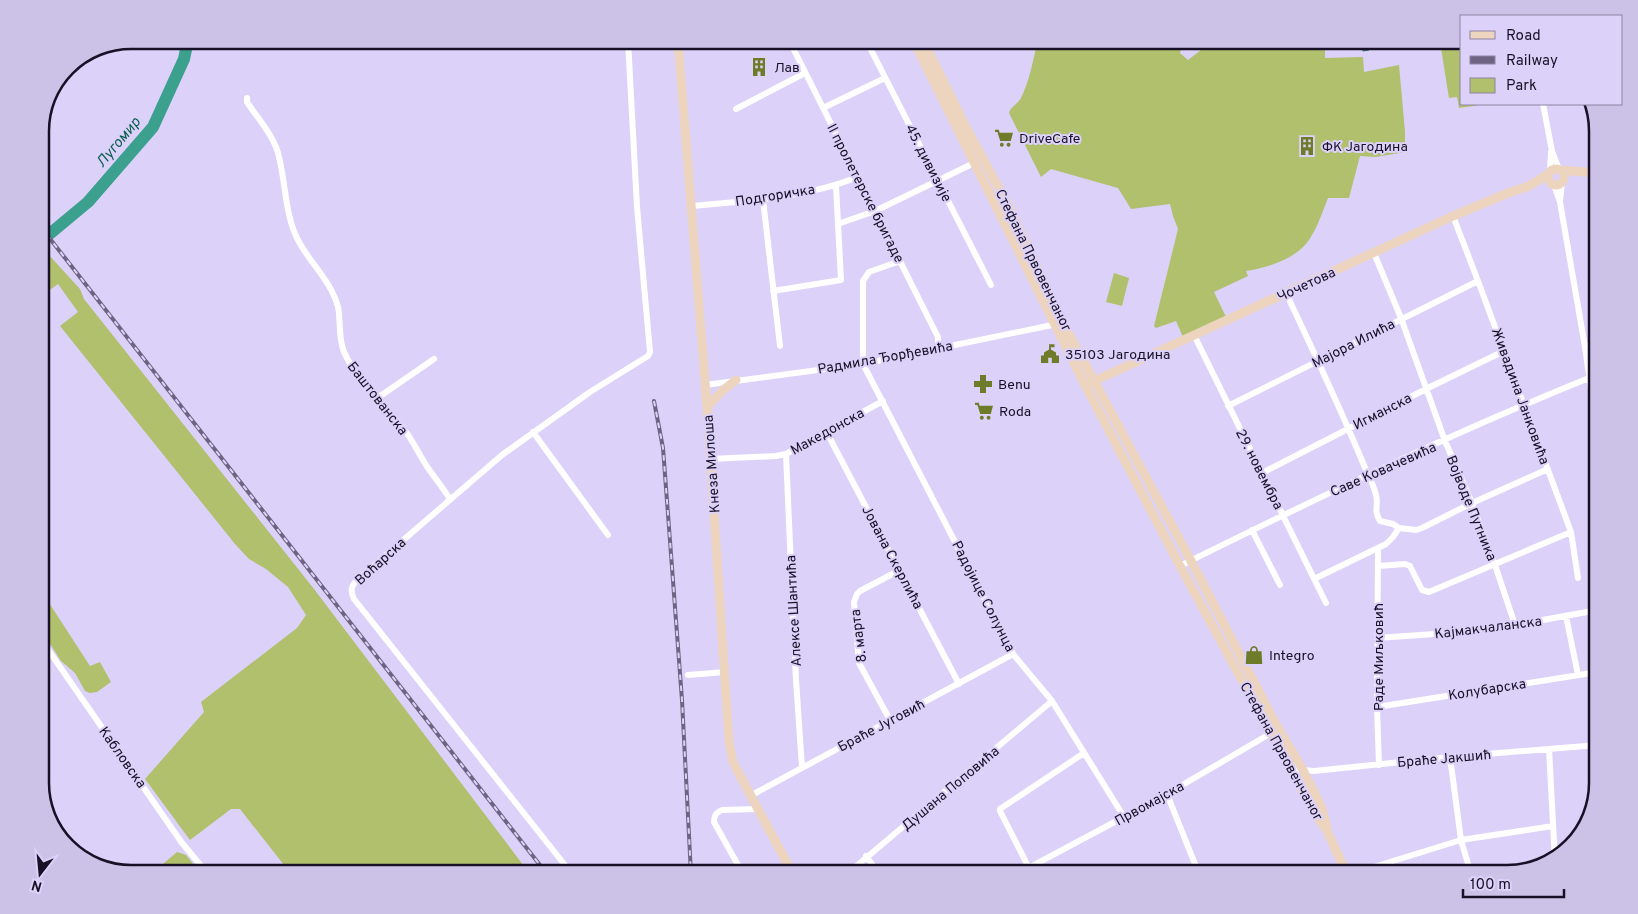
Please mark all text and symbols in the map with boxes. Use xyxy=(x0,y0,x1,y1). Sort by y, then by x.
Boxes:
legend xyxy=(1460,15,1623,105)
text: Road xyxy=(1506,27,1541,46)
text: Railway xyxy=(1506,52,1558,71)
building icon: Лав xyxy=(748,56,770,78)
place label: Лав xyxy=(774,60,800,77)
text: Park xyxy=(1506,77,1537,96)
water label: Лугомир xyxy=(93,113,146,172)
street label: II пролетерске бригаде xyxy=(822,121,907,266)
street label: 45. дивизије xyxy=(901,122,954,205)
supermarket icon: DriveCafe xyxy=(993,127,1015,149)
place label: DriveCafe xyxy=(1019,131,1080,148)
building icon: ФК Јагодина xyxy=(1296,135,1318,157)
place label: ФК Јагодина xyxy=(1322,139,1408,156)
street label: Подгоричка xyxy=(734,182,816,211)
street label: Стефана Првовенчаног xyxy=(991,187,1075,335)
street label: Чочетова xyxy=(1275,264,1339,306)
street label: Мајора Илића xyxy=(1309,316,1398,373)
street label: Живадина Јанковића xyxy=(1487,326,1552,467)
street label: Радмила Ђорђевића xyxy=(816,338,954,379)
public building icon: 35103 Јагодина xyxy=(1039,343,1061,365)
place label: 35103 Јагодина xyxy=(1065,347,1170,364)
street label: Баштованска xyxy=(343,359,411,439)
pharmacy icon: Benu xyxy=(972,373,994,395)
place label: Benu xyxy=(998,377,1031,394)
street label: Игманска xyxy=(1350,390,1415,434)
supermarket icon: Roda xyxy=(973,400,995,422)
place label: Roda xyxy=(999,404,1031,421)
street label: Македонска xyxy=(788,405,868,460)
street label: Кнеза Милоша xyxy=(701,414,724,513)
street label: 29. новембра xyxy=(1231,427,1286,513)
street label: Саве Ковачевића xyxy=(1328,439,1439,501)
street label: Војводе Путника xyxy=(1442,453,1500,564)
street label: Јована Скерлића xyxy=(857,503,926,612)
street label: Воћарска xyxy=(352,535,410,590)
street label: Радојице Солунца xyxy=(947,538,1018,655)
street label: Алексе Шантића xyxy=(783,555,806,667)
street label: Раде Миљковић xyxy=(1371,603,1388,711)
street label: 8. марта xyxy=(848,608,871,663)
street label: Кајмакчаланска xyxy=(1434,613,1543,644)
shop icon: Integro xyxy=(1243,644,1265,666)
place label: Integro xyxy=(1269,648,1315,665)
street label: Колубарска xyxy=(1447,676,1527,705)
street label: Стефана Првовенчаног xyxy=(1235,679,1326,824)
street label: Браће Југовић xyxy=(835,696,928,756)
street label: Кабловска xyxy=(94,724,149,792)
street label: Душана Поповића xyxy=(899,743,1003,835)
street label: Браће Јакшић xyxy=(1396,747,1492,772)
street label: Првомајска xyxy=(1112,778,1187,830)
north arrow xyxy=(15,849,65,899)
scale bar xyxy=(1463,866,1564,898)
text: N xyxy=(30,875,44,895)
text: 100 m xyxy=(1470,876,1511,895)

